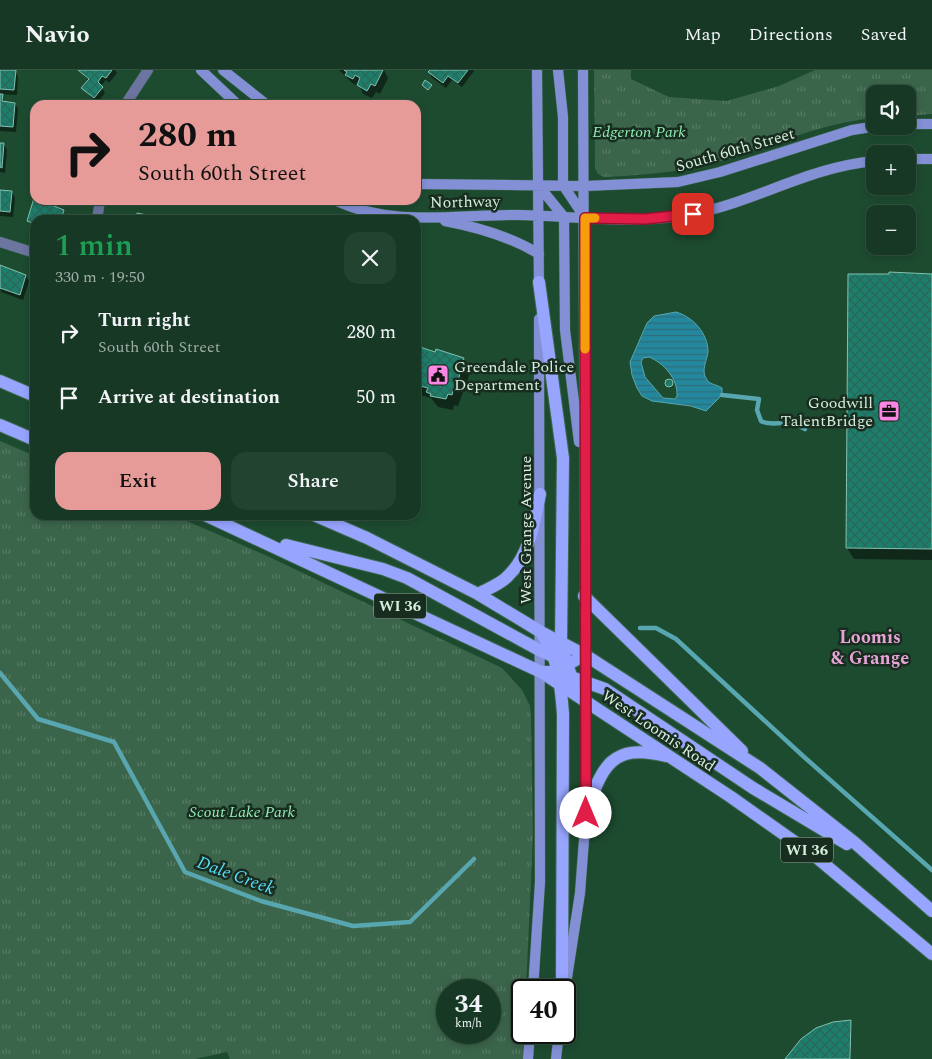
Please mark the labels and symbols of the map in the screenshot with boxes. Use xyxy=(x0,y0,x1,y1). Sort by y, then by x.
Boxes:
park label: Edgerton Park xyxy=(592,120,686,144)
street label: South 60th Street xyxy=(673,121,798,178)
street label: Northway xyxy=(430,189,502,215)
pin xyxy=(672,193,714,235)
place label: Greendale Police Department xyxy=(454,355,574,397)
public building icon: Greendale Police Department xyxy=(426,363,450,387)
place label: Goodwill TalentBridge xyxy=(781,391,873,433)
office icon: Goodwill TalentBridge xyxy=(877,399,901,423)
street label: West Grange Avenue xyxy=(514,456,538,604)
road number: WI 36 xyxy=(374,594,426,618)
district label: Loomis & Grange xyxy=(831,624,909,672)
street label: West Loomis Road xyxy=(597,684,720,778)
position arrow xyxy=(559,786,611,838)
park label: Scout Lake Park xyxy=(189,800,295,824)
road number: WI 36 xyxy=(781,838,833,862)
water label: Dale Creek xyxy=(193,849,279,902)
speed limit sign: 40 xyxy=(511,979,576,1044)

